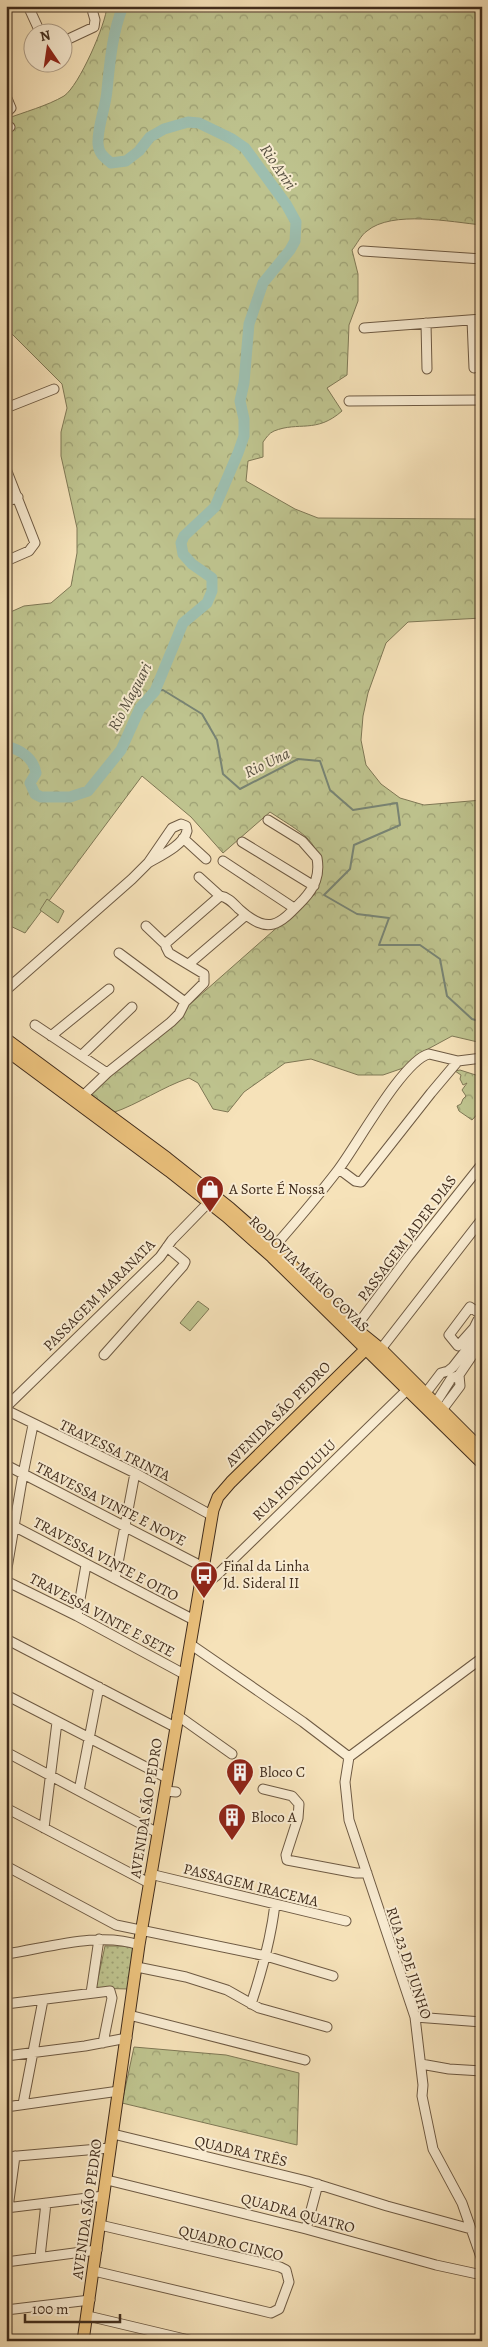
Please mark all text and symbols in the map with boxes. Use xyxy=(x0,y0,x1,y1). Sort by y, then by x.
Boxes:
north arrow xyxy=(22,22,72,72)
text: N xyxy=(38,25,52,46)
water label: Rio Ariri xyxy=(255,140,301,194)
water label: Rio Maguari xyxy=(103,659,157,735)
water label: Rio Una xyxy=(241,742,294,783)
street label: PASSAGEM JADER DIAS xyxy=(353,1171,461,1305)
shop icon: A Sorte É Nossa xyxy=(195,1174,225,1213)
place label: A Sorte É Nossa xyxy=(228,1179,325,1199)
street label: RODOVIA MÁRIO COVAS xyxy=(245,1211,373,1337)
street label: PASSAGEM MARANATA xyxy=(39,1234,160,1355)
street label: AVENIDA SÃO PEDRO xyxy=(220,1357,335,1472)
street label: TRAVESSA TRINTA xyxy=(56,1414,174,1486)
street label: RUA HONOLULU xyxy=(248,1435,340,1525)
street label: TRAVESSA VINTE E NOVE xyxy=(32,1457,190,1551)
street label: TRAVESSA VINTE E OITO xyxy=(30,1512,182,1606)
place label: Final da Linha Jd. Sideral II xyxy=(223,1556,310,1593)
bus stop icon: Final da Linha Jd. Sideral II xyxy=(189,1560,219,1599)
street label: TRAVESSA VINTE E SETE xyxy=(26,1568,178,1662)
street label: AVENIDA SÃO PEDRO xyxy=(125,1737,167,1880)
building icon: Bloco C xyxy=(225,1757,255,1796)
place label: Bloco C xyxy=(259,1762,305,1782)
building icon: Bloco A xyxy=(217,1802,247,1841)
place label: Bloco A xyxy=(251,1807,297,1827)
street label: PASSAGEM IRACEMA xyxy=(181,1859,321,1912)
street label: RUA 23 DE JUNHO xyxy=(381,1904,437,2022)
street label: QUADRA TRÊS xyxy=(193,2131,289,2171)
street label: AVENIDA SÃO PEDRO xyxy=(67,2138,107,2281)
street label: QUADRA QUATRO xyxy=(239,2188,357,2238)
street label: QUADRO CINCO xyxy=(176,2220,286,2266)
scale bar xyxy=(25,2292,120,2324)
text: 100 m xyxy=(32,2299,69,2319)

